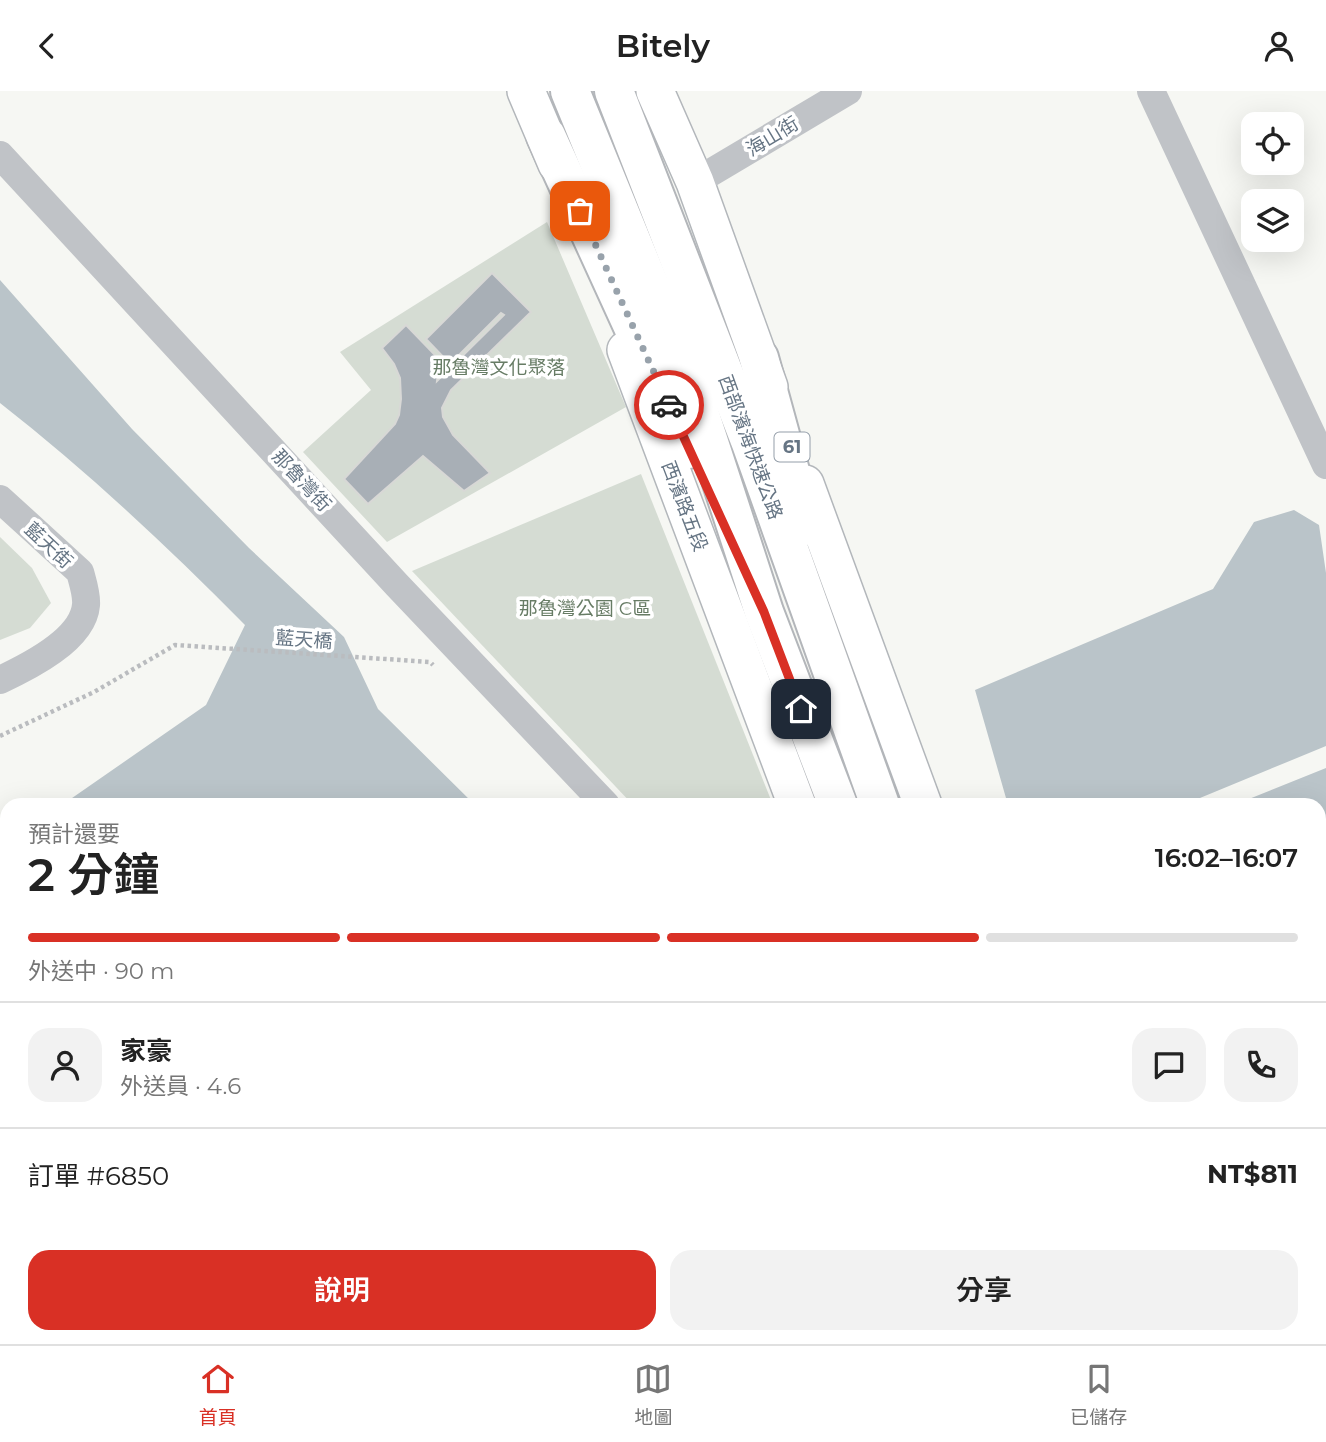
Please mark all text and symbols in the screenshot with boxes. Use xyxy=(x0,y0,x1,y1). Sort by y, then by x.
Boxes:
text: Bitely xyxy=(616,26,710,65)
icon: back xyxy=(28,27,66,65)
icon: person xyxy=(1260,27,1298,65)
street label: 海山街 xyxy=(742,112,803,161)
map controls xyxy=(1241,112,1304,252)
button: locate xyxy=(1241,112,1304,175)
pin xyxy=(550,181,610,241)
button: layers xyxy=(1241,189,1304,252)
icon: bag xyxy=(561,192,599,230)
park label: 那魯灣文化聚落 xyxy=(432,356,566,379)
courier xyxy=(634,370,704,440)
street label: 西部濱海快速公路 xyxy=(714,372,787,523)
icon: car xyxy=(650,386,688,424)
road number: 61 xyxy=(774,433,810,461)
street label: 那魯灣街 xyxy=(267,445,336,516)
street label: 西濱路五段 xyxy=(657,458,712,555)
street label: 藍天街 xyxy=(20,518,77,573)
park label: 那魯灣公園 C區 xyxy=(519,597,651,620)
street label: 藍天橋 xyxy=(275,626,333,653)
pin xyxy=(771,679,831,739)
icon: home xyxy=(782,690,820,728)
text: 預計還要 xyxy=(28,820,120,848)
text: 16:02–16:07 xyxy=(1155,842,1298,874)
text: 2 分鐘 xyxy=(28,846,159,903)
text: 外送中 · 90 m xyxy=(28,957,175,985)
button: person xyxy=(28,1028,102,1102)
button: chat xyxy=(1132,1028,1206,1102)
button: phone xyxy=(1224,1028,1298,1102)
text: 家豪 xyxy=(120,1035,172,1067)
text: 外送員 · 4.6 xyxy=(120,1072,241,1100)
text: NT$811 xyxy=(1207,1158,1298,1190)
text: 訂單 #6850 xyxy=(28,1160,169,1192)
button: 說明 xyxy=(28,1250,656,1330)
button: 分享 xyxy=(670,1250,1298,1330)
tab: 首頁 xyxy=(199,1360,237,1429)
tab: 地圖 xyxy=(634,1360,672,1429)
tab: 已儲存 xyxy=(1070,1360,1127,1429)

